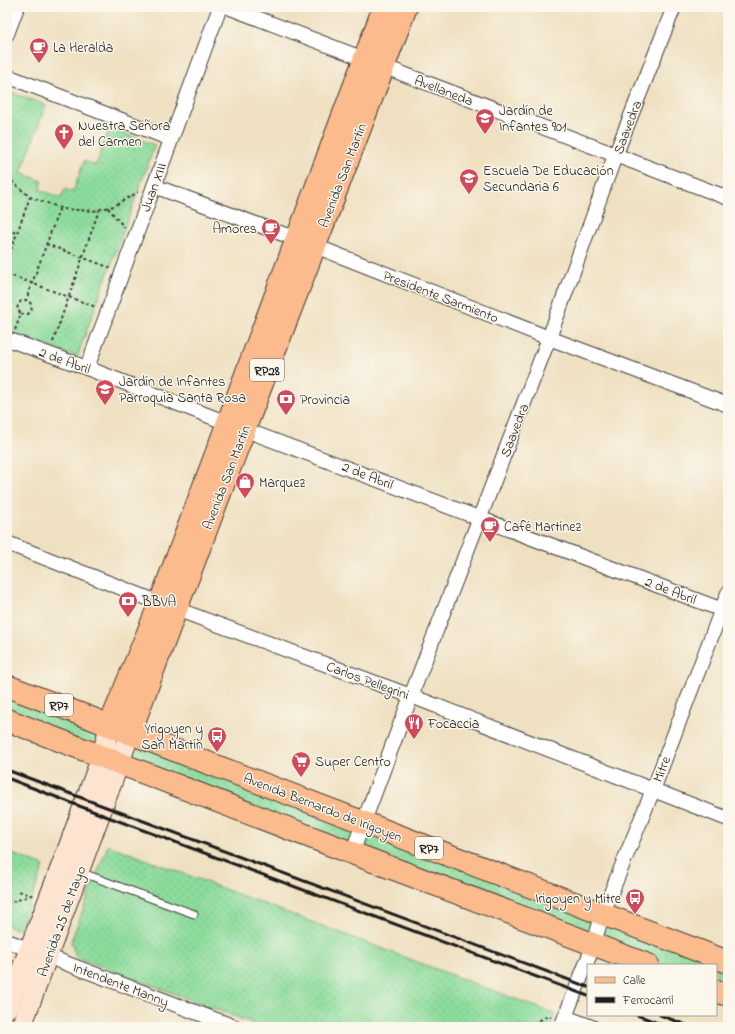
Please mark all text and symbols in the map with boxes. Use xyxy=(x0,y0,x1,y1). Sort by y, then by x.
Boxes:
cafe icon: La Heralda xyxy=(28,36,50,64)
place label: La Heralda xyxy=(53,38,113,59)
street label: Avellaneda xyxy=(411,71,476,112)
street label: Saavedra xyxy=(609,98,648,157)
place label: Jardín de Infantes 901 xyxy=(499,101,567,138)
school or university icon: Jardín de Infantes 901 xyxy=(474,107,496,135)
place label: Nuestra Señora del Carmen xyxy=(78,116,170,153)
street label: Avenida San Martín xyxy=(314,120,373,231)
church icon: Nuestra Señora del Carmen xyxy=(53,122,75,150)
street label: Juan XIII xyxy=(136,160,173,215)
place label: Escuela De Educación Secundaria 6 xyxy=(483,161,614,198)
school or university icon: Escuela De Educación Secundaria 6 xyxy=(458,167,480,195)
cafe icon: Amores xyxy=(260,217,282,245)
place label: Amores xyxy=(212,219,257,240)
street label: Presidente Sarmiento xyxy=(380,266,501,329)
street label: 2 de Abril xyxy=(36,342,93,380)
road number: RP28 xyxy=(250,359,284,381)
place label: Jardín de Infantes Parroquia Santa Rosa xyxy=(119,372,246,409)
school or university icon: Jardín de Infantes Parroquia Santa Rosa xyxy=(94,378,116,406)
bank icon: Provincia xyxy=(275,388,297,416)
place label: Provincia xyxy=(300,390,350,411)
street label: Saavedra xyxy=(496,401,535,460)
street label: Avenida San Martín xyxy=(198,422,257,533)
street label: 2 de Abril xyxy=(339,457,396,496)
shop icon: Marquez xyxy=(234,471,256,499)
place label: Marquez xyxy=(259,473,305,494)
cafe icon: Café Martínez xyxy=(479,515,501,543)
place label: Café Martínez xyxy=(504,517,581,538)
street label: 2 de Abril xyxy=(642,572,699,611)
bank icon: BBVA xyxy=(117,590,139,618)
place label: BBVA xyxy=(141,592,176,613)
street label: Carlos Pellegrini xyxy=(323,657,412,707)
road number: RP7 xyxy=(45,694,73,716)
restaurant icon: Focaccia xyxy=(403,712,425,740)
place label: Focaccia xyxy=(427,714,479,735)
place label: Yrigoyen y San Martín xyxy=(142,719,203,756)
bus stop icon: Yrigoyen y San Martín xyxy=(206,725,228,753)
supermarket icon: Super Centro xyxy=(290,750,312,778)
place label: Super Centro xyxy=(315,752,391,773)
street label: Mitre xyxy=(648,753,677,786)
street label: Avenida Bernardo de Irigoyen xyxy=(240,768,405,849)
road number: RP7 xyxy=(415,837,443,859)
street label: Avenida 25 de Mayo xyxy=(33,863,93,980)
bus stop icon: Irigoyen y Mitre xyxy=(624,887,646,915)
place label: Irigoyen y Mitre xyxy=(535,889,622,911)
street label: Intendente Manny xyxy=(69,957,172,1014)
legend xyxy=(587,964,717,1016)
text: Calle xyxy=(623,972,646,990)
text: Ferrocarril xyxy=(622,992,673,1010)

